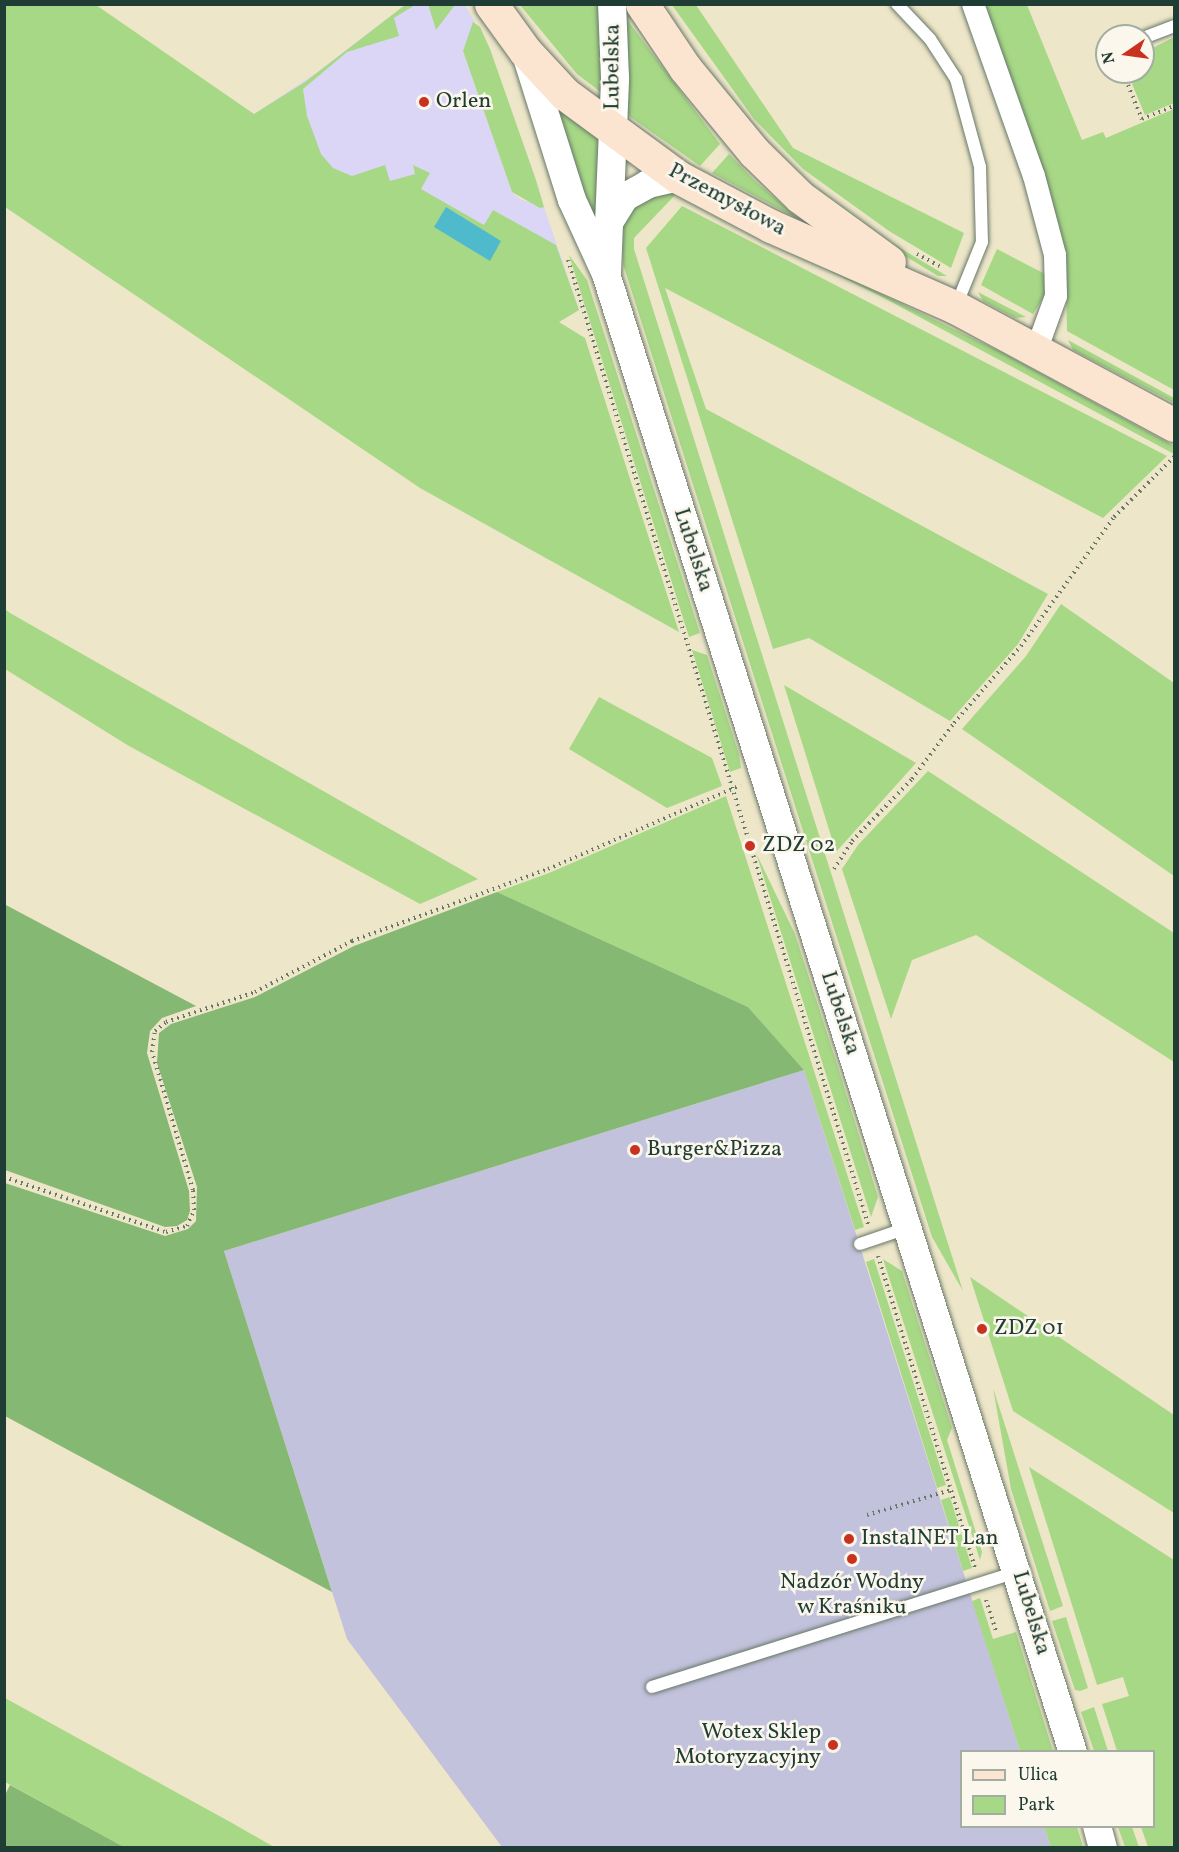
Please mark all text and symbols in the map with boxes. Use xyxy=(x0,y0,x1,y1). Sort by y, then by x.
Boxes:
street label: Lubelska xyxy=(600,24,626,110)
north arrow xyxy=(1095,24,1155,84)
text: N xyxy=(1097,49,1121,66)
place label: Orlen xyxy=(436,89,491,115)
marker: Orlen xyxy=(417,95,431,109)
street label: Przemysłowa xyxy=(664,158,790,242)
street label: Lubelska xyxy=(667,505,719,595)
place label: ZDZ 02 xyxy=(762,833,835,859)
marker: ZDZ 02 xyxy=(743,839,757,853)
street label: Lubelska xyxy=(814,968,866,1058)
place label: Burger&Pizza xyxy=(647,1137,782,1163)
marker: Burger&Pizza xyxy=(628,1143,642,1157)
place label: ZDZ 01 xyxy=(994,1316,1064,1342)
marker: ZDZ 01 xyxy=(975,1322,989,1336)
place label: InstalNET Lan xyxy=(861,1526,999,1552)
marker: InstalNET Lan xyxy=(842,1532,856,1546)
marker: Nadzór Wodny w Kraśniku xyxy=(845,1552,859,1566)
street label: Lubelska xyxy=(1006,1568,1056,1658)
place label: Nadzór Wodny w Kraśniku xyxy=(780,1569,924,1621)
place label: Wotex Sklep Motoryzacyjny xyxy=(675,1719,821,1771)
marker: Wotex Sklep Motoryzacyjny xyxy=(826,1738,840,1752)
legend xyxy=(960,1750,1155,1828)
text: Ulica xyxy=(1018,1763,1058,1788)
text: Park xyxy=(1018,1793,1055,1818)

